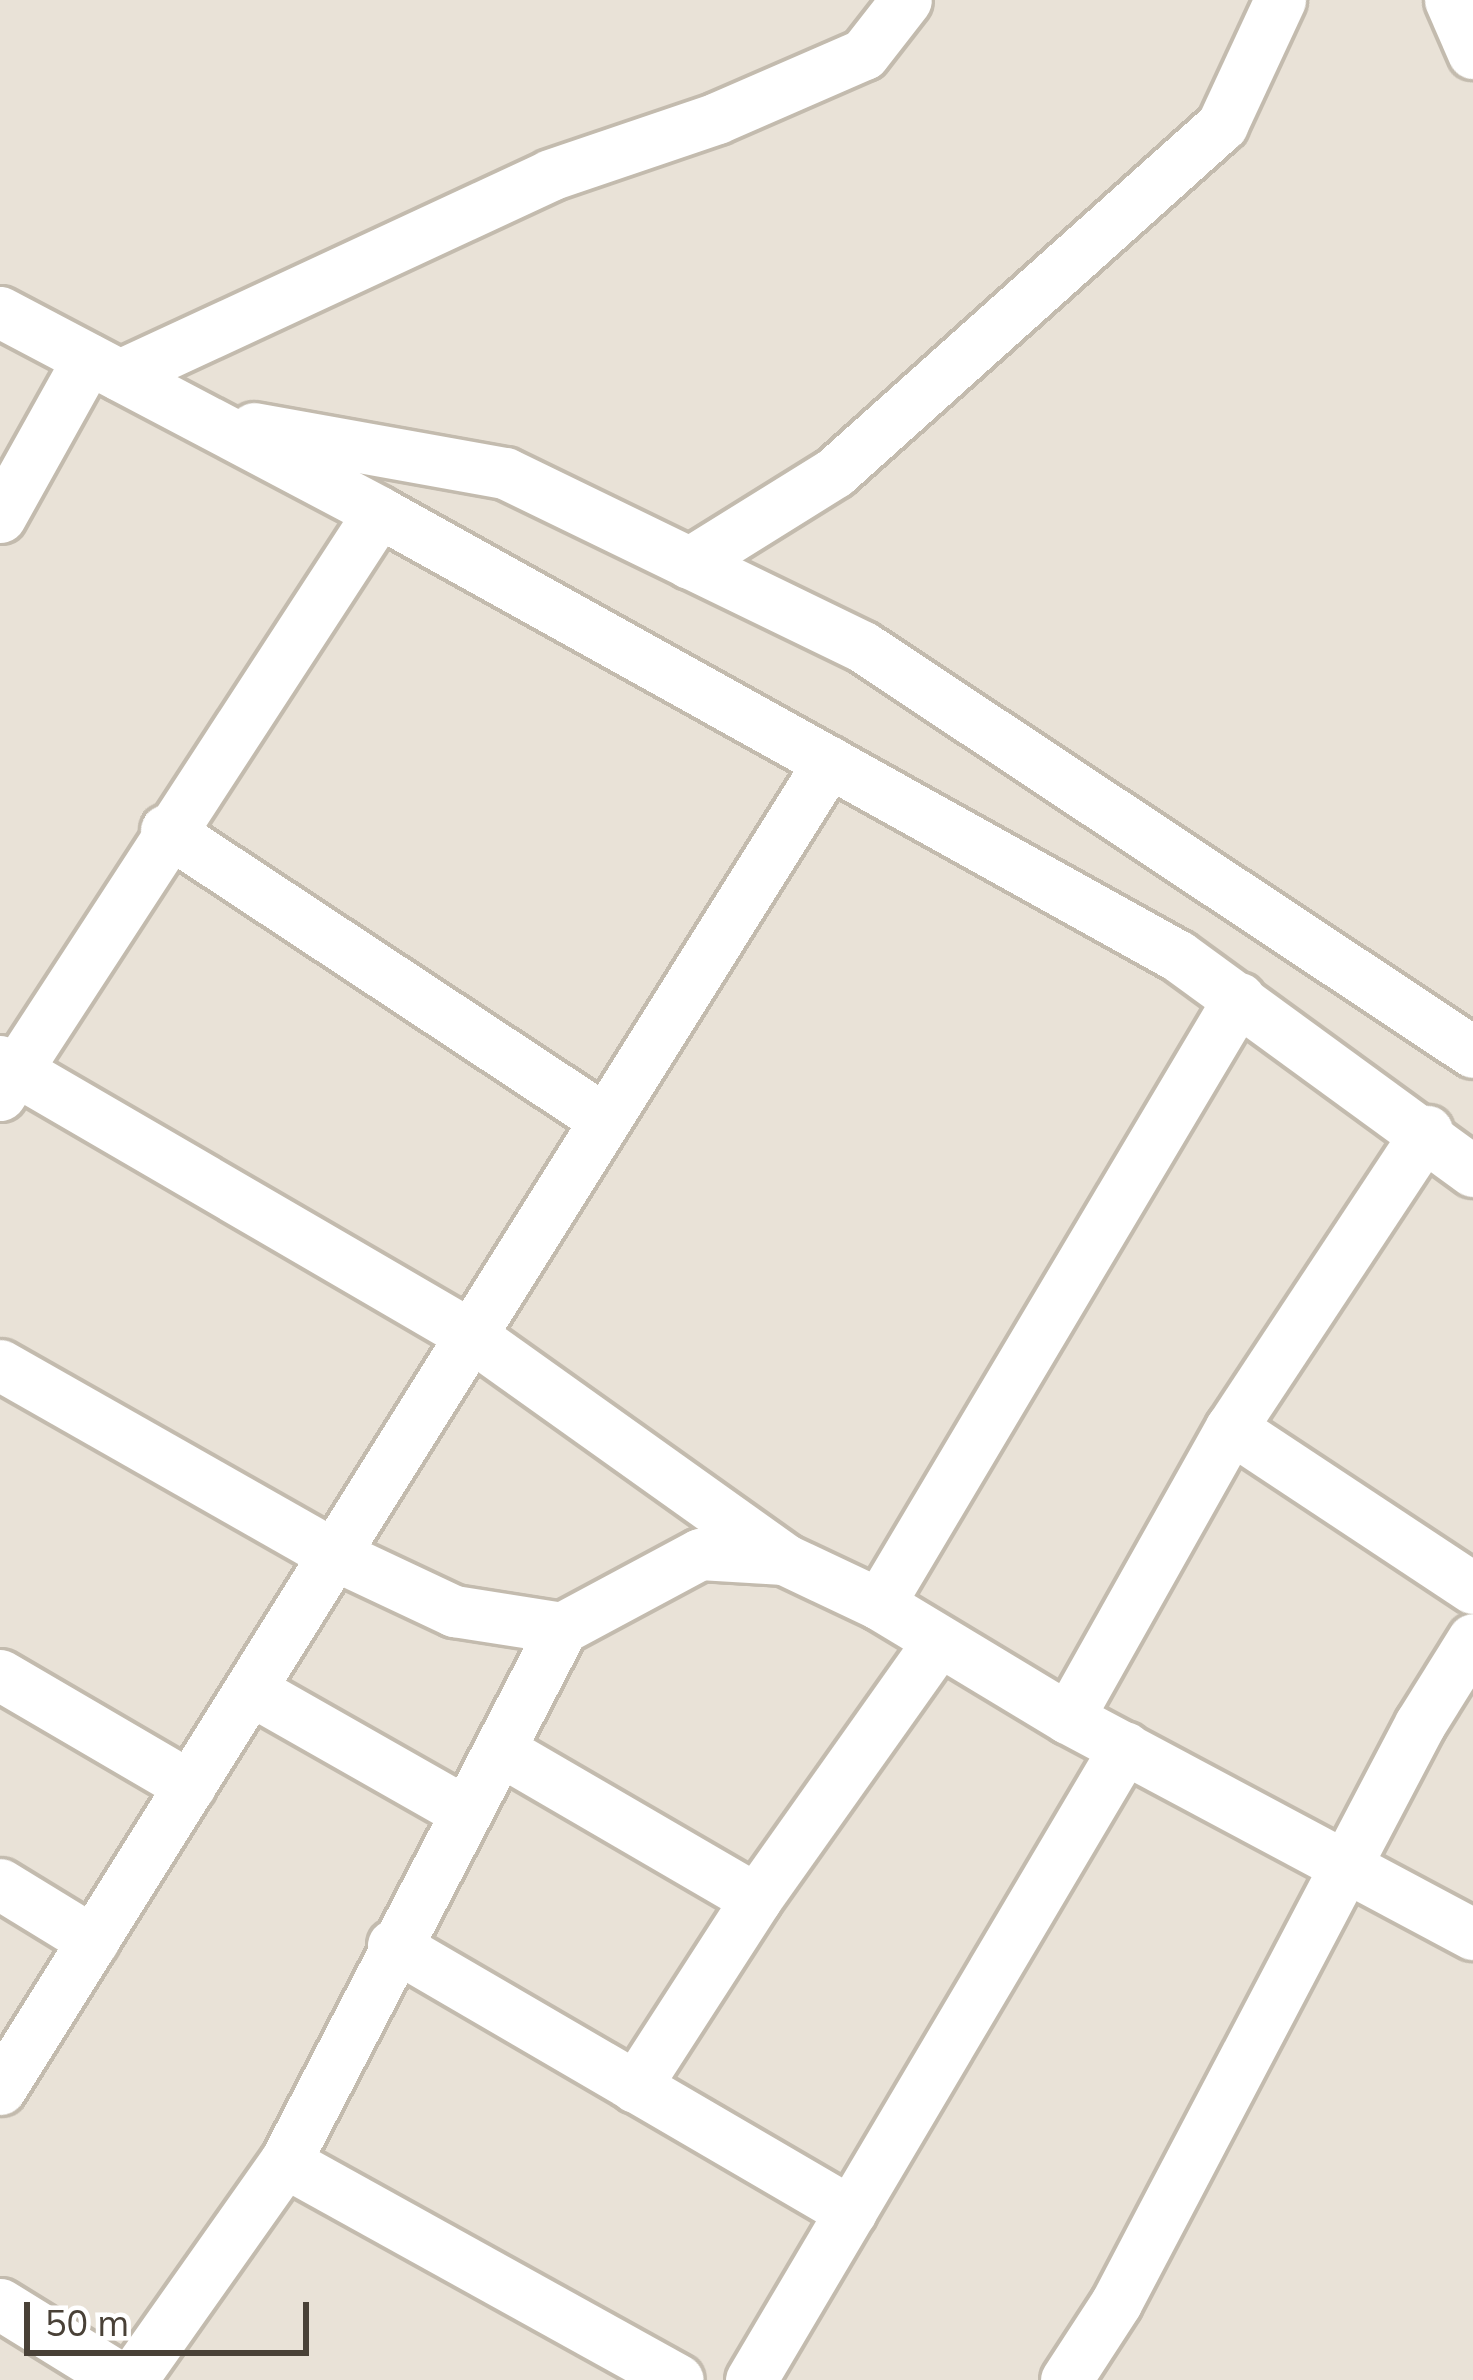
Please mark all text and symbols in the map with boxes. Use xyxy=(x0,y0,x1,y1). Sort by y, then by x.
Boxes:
scale bar xyxy=(30,2278,315,2352)
text: 50 m xyxy=(45,2300,129,2345)

